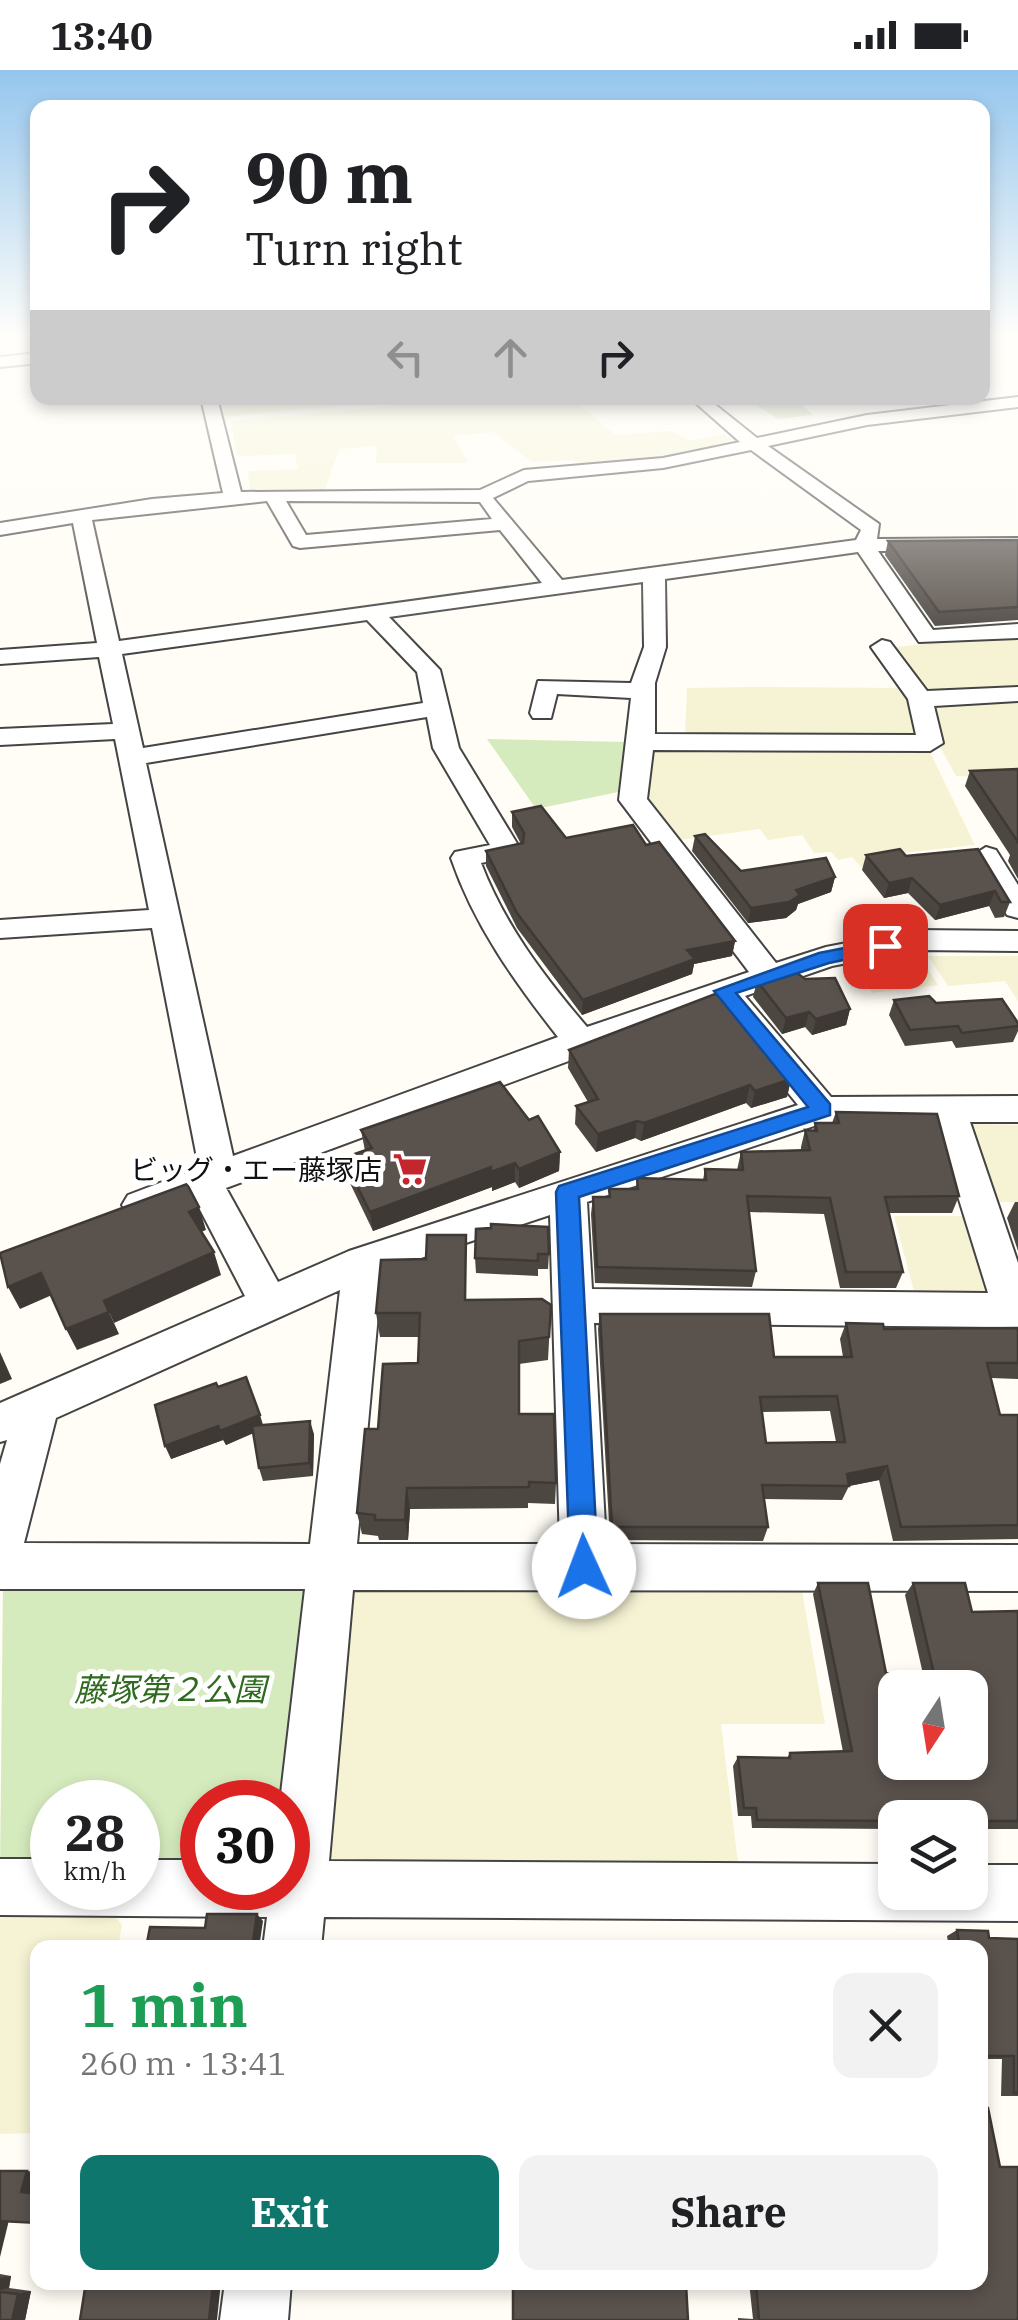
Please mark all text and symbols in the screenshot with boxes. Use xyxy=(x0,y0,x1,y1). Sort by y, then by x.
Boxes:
text: 13:40 xyxy=(50,11,153,60)
text: 90 m xyxy=(245,131,413,222)
icon: right xyxy=(80,140,210,270)
text: Turn right xyxy=(245,219,463,277)
icon: left xyxy=(378,330,433,385)
icon: ahead xyxy=(483,330,538,385)
icon: right xyxy=(588,330,643,385)
pin xyxy=(843,904,928,989)
icon: arrive xyxy=(858,919,913,974)
supermarket icon: ビッグ・エー藤塚店 xyxy=(391,1150,429,1188)
place label: ビッグ・エー藤塚店 xyxy=(130,1151,382,1188)
position arrow xyxy=(532,1515,636,1619)
park label: 藤塚第２公園 xyxy=(74,1668,270,1710)
north arrow xyxy=(878,1670,988,1780)
map controls xyxy=(878,1670,988,1910)
speed limit sign: 30 xyxy=(180,1780,310,1910)
text: 28 xyxy=(65,1800,125,1865)
button: layers xyxy=(878,1800,988,1910)
text: km/h xyxy=(63,1854,127,1887)
text: 1 min xyxy=(80,1965,248,2044)
button: close xyxy=(833,1973,938,2078)
text: 260 m · 13:41 xyxy=(80,2042,287,2084)
button: Exit xyxy=(80,2155,499,2270)
button: Share xyxy=(519,2155,938,2270)

